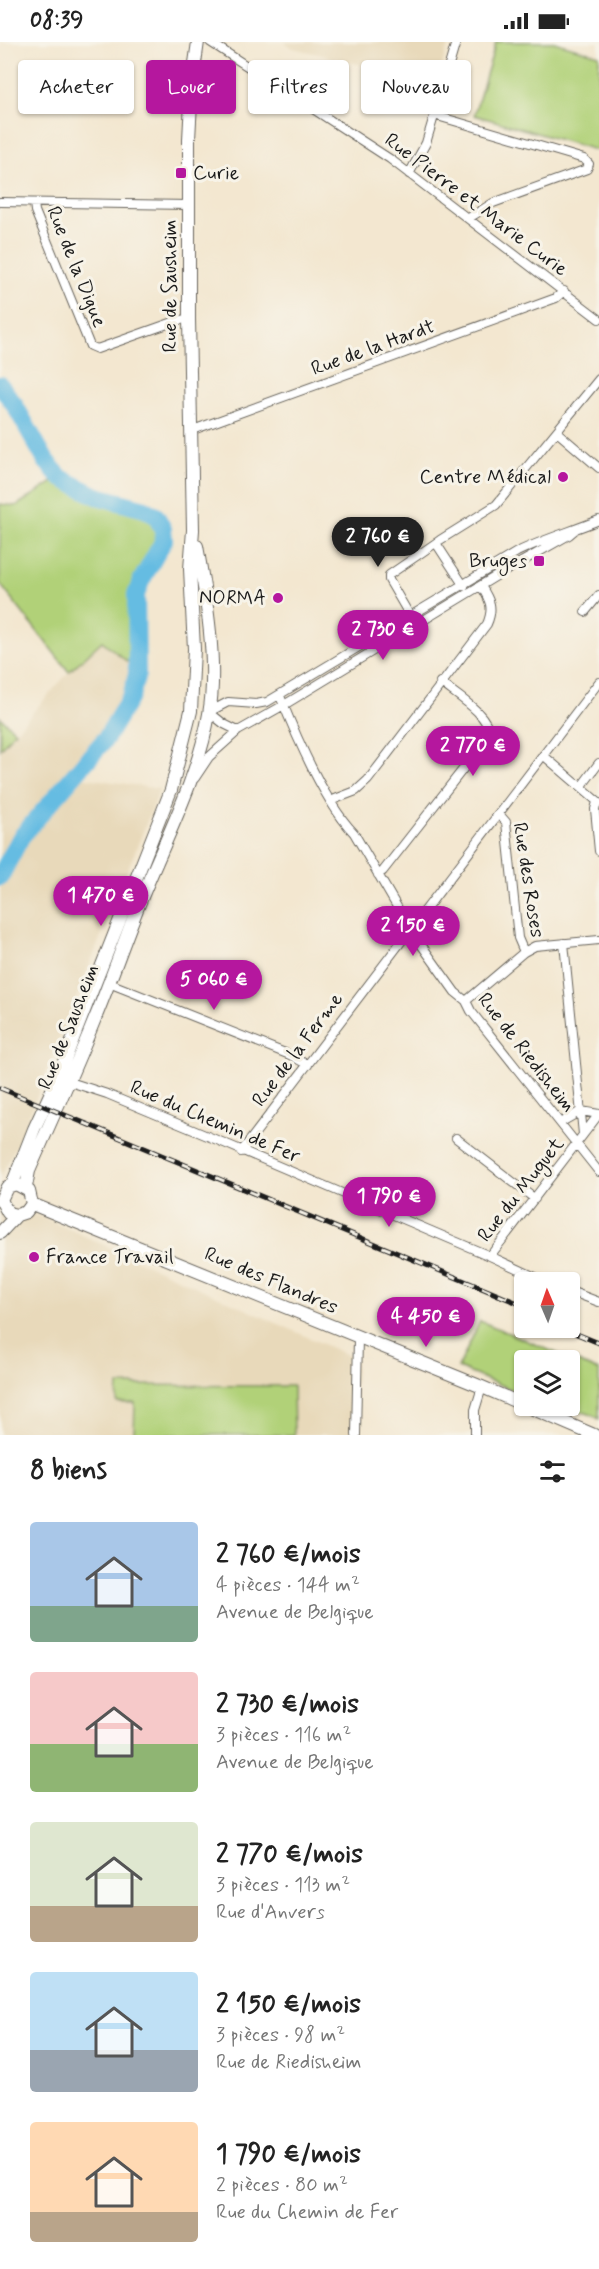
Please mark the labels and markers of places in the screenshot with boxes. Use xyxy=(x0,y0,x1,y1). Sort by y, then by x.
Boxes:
place label: Curie xyxy=(193,160,239,187)
marker: Curie xyxy=(174,166,188,180)
place label: Centre Médical xyxy=(419,464,551,491)
marker: Centre Médical xyxy=(556,470,570,484)
pin: 2 760 € xyxy=(323,517,433,568)
place label: Bruges xyxy=(469,548,527,576)
marker: Bruges xyxy=(532,554,546,568)
place label: NORMA xyxy=(199,585,266,612)
marker: NORMA xyxy=(271,591,285,605)
pin: 2 730 € xyxy=(328,610,438,661)
pin: 2 770 € xyxy=(418,726,528,777)
pin: 1 470 € xyxy=(46,876,156,927)
pin: 2 150 € xyxy=(358,906,468,957)
pin: 5 060 € xyxy=(159,960,269,1011)
pin: 1 790 € xyxy=(334,1177,444,1228)
place label: France Travail xyxy=(46,1244,174,1271)
marker: France Travail xyxy=(27,1250,41,1264)
pin: 4 450 € xyxy=(371,1297,481,1348)

